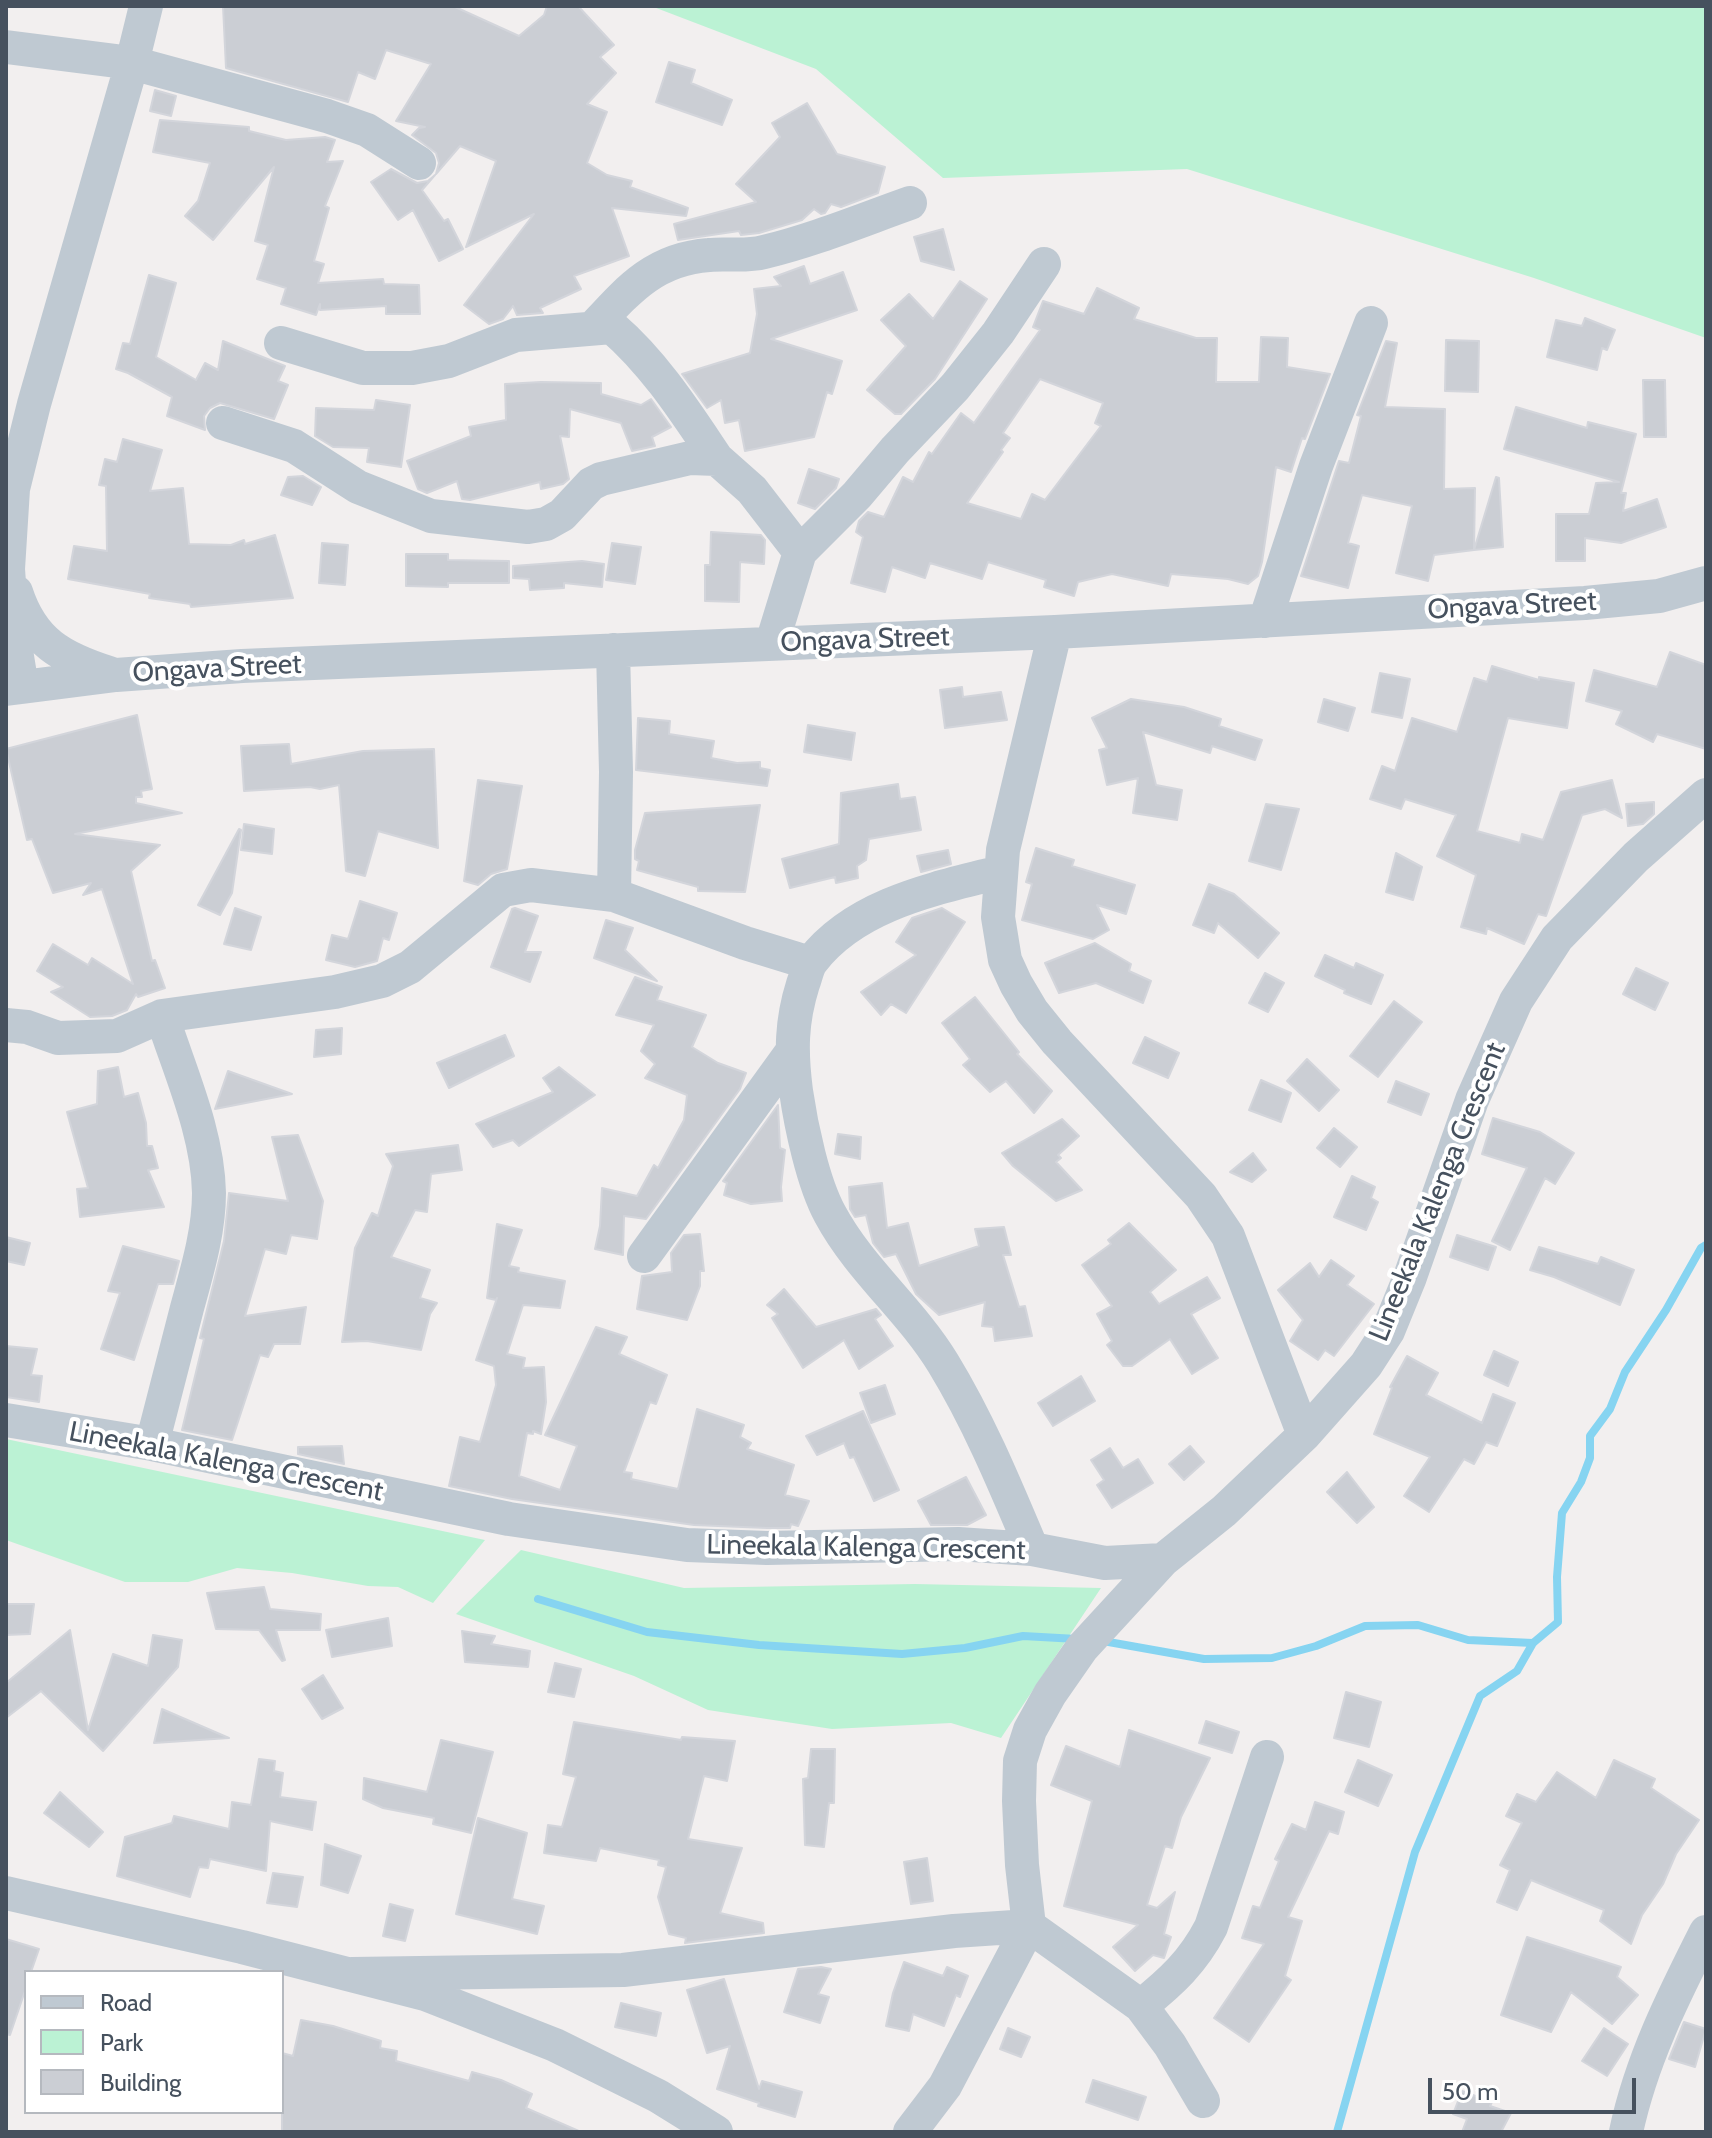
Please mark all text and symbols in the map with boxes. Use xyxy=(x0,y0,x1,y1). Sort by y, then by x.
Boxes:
street label: Ongava Street xyxy=(1427,585,1597,627)
street label: Ongava Street xyxy=(780,620,950,660)
street label: Ongava Street xyxy=(132,648,302,690)
street label: Lineekala Kalenga Crescent xyxy=(1363,1038,1513,1346)
street label: Lineekala Kalenga Crescent xyxy=(66,1415,386,1509)
street label: Lineekala Kalenga Crescent xyxy=(706,1528,1026,1568)
legend xyxy=(24,1970,284,2114)
text: Road xyxy=(100,1988,152,2017)
text: Park xyxy=(100,2028,143,2057)
scale bar xyxy=(1432,2062,1640,2112)
text: Building xyxy=(100,2068,181,2097)
text: 50 m xyxy=(1442,2077,1498,2106)

